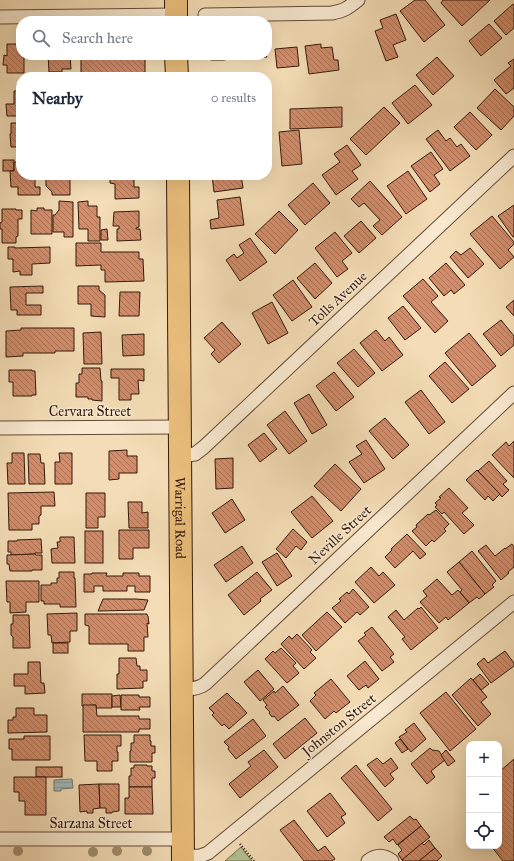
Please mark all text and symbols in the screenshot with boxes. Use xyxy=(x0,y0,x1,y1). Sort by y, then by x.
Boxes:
search box xyxy=(16,16,272,60)
icon: search xyxy=(30,27,52,49)
text: Search here xyxy=(62,29,133,47)
text: Nearby xyxy=(32,88,83,109)
text: 0 results xyxy=(211,90,256,106)
street label: Tolls Avenue xyxy=(305,268,371,330)
street label: Cervara Street xyxy=(49,403,131,420)
street label: Warrigal Road xyxy=(172,477,189,559)
street label: Neville Street xyxy=(305,502,375,568)
street label: Johnston Street xyxy=(297,690,380,762)
map controls xyxy=(466,741,502,849)
button: + xyxy=(466,741,502,777)
button: − xyxy=(466,777,502,813)
button: locate xyxy=(466,813,502,849)
street label: Sarzana Street xyxy=(50,815,132,832)

